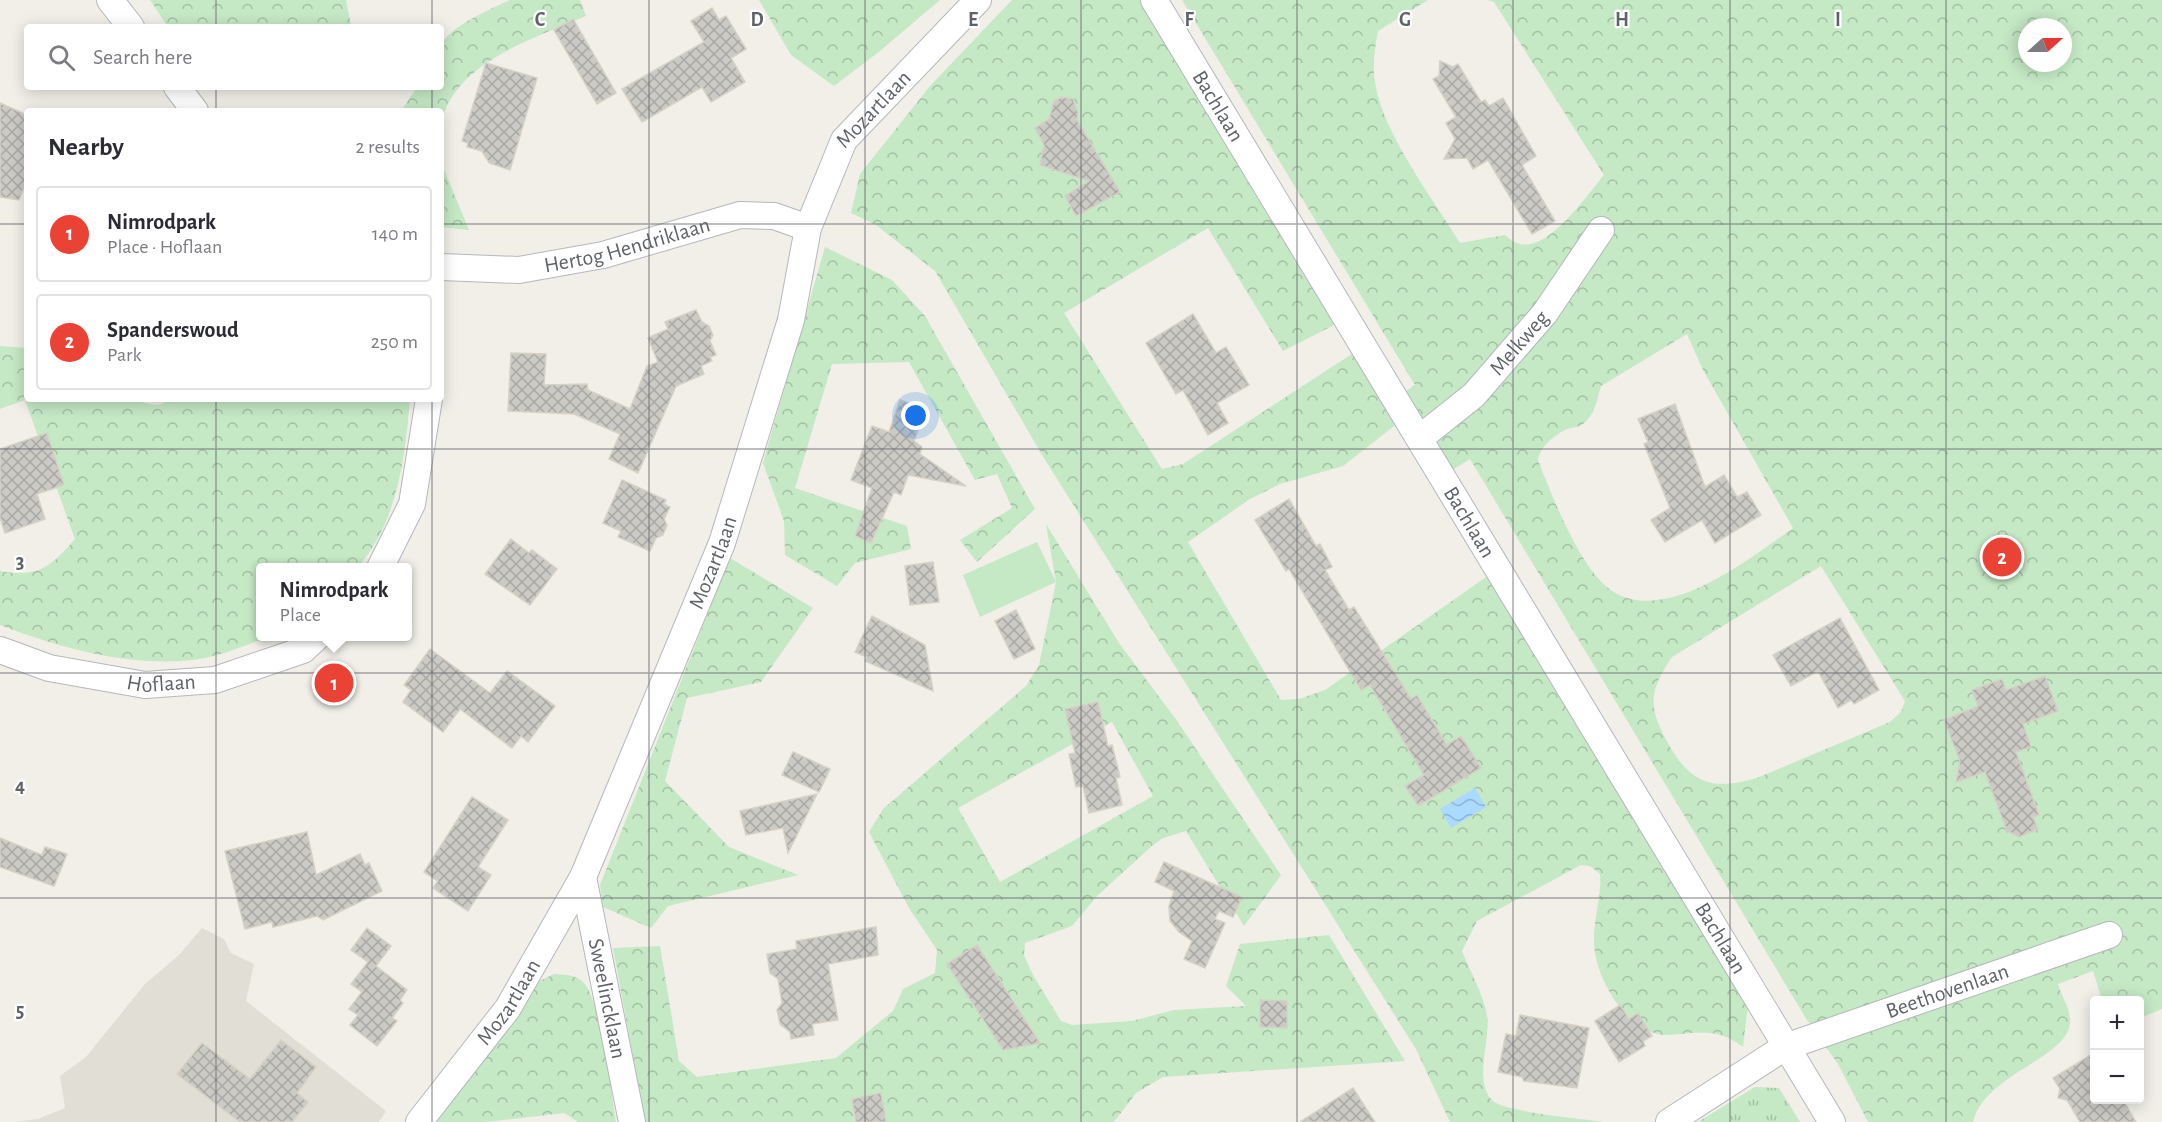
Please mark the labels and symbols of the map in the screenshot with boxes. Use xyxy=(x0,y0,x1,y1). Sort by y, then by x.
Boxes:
text: C xyxy=(535,10,546,30)
text: D xyxy=(750,10,764,30)
text: E xyxy=(968,10,978,30)
text: F xyxy=(1184,10,1194,30)
text: G xyxy=(1399,10,1411,30)
text: H xyxy=(1615,10,1629,30)
text: I xyxy=(1835,10,1841,30)
north arrow xyxy=(2018,18,2072,72)
street label: Mozartlaan xyxy=(832,66,915,152)
street label: Bachlaan xyxy=(1188,67,1248,146)
street label: Hertog Hendriklaan xyxy=(542,213,713,276)
street label: Melkweg xyxy=(1485,306,1553,379)
your location xyxy=(901,401,930,430)
street label: Bachlaan xyxy=(1440,483,1499,562)
street label: Mozartlaan xyxy=(685,514,741,612)
pin: 2 xyxy=(1982,534,2022,580)
text: 3 xyxy=(16,552,24,572)
pin: 1 xyxy=(314,660,354,706)
street label: Hoflaan xyxy=(125,670,196,696)
text: 4 xyxy=(15,776,25,796)
street label: Bachlaan xyxy=(1691,899,1751,977)
street label: Sweelincklaan xyxy=(585,936,630,1061)
street label: Mozartlaan xyxy=(473,956,544,1049)
street label: Beethovenlaan xyxy=(1883,959,2012,1022)
text: 5 xyxy=(16,1001,24,1021)

